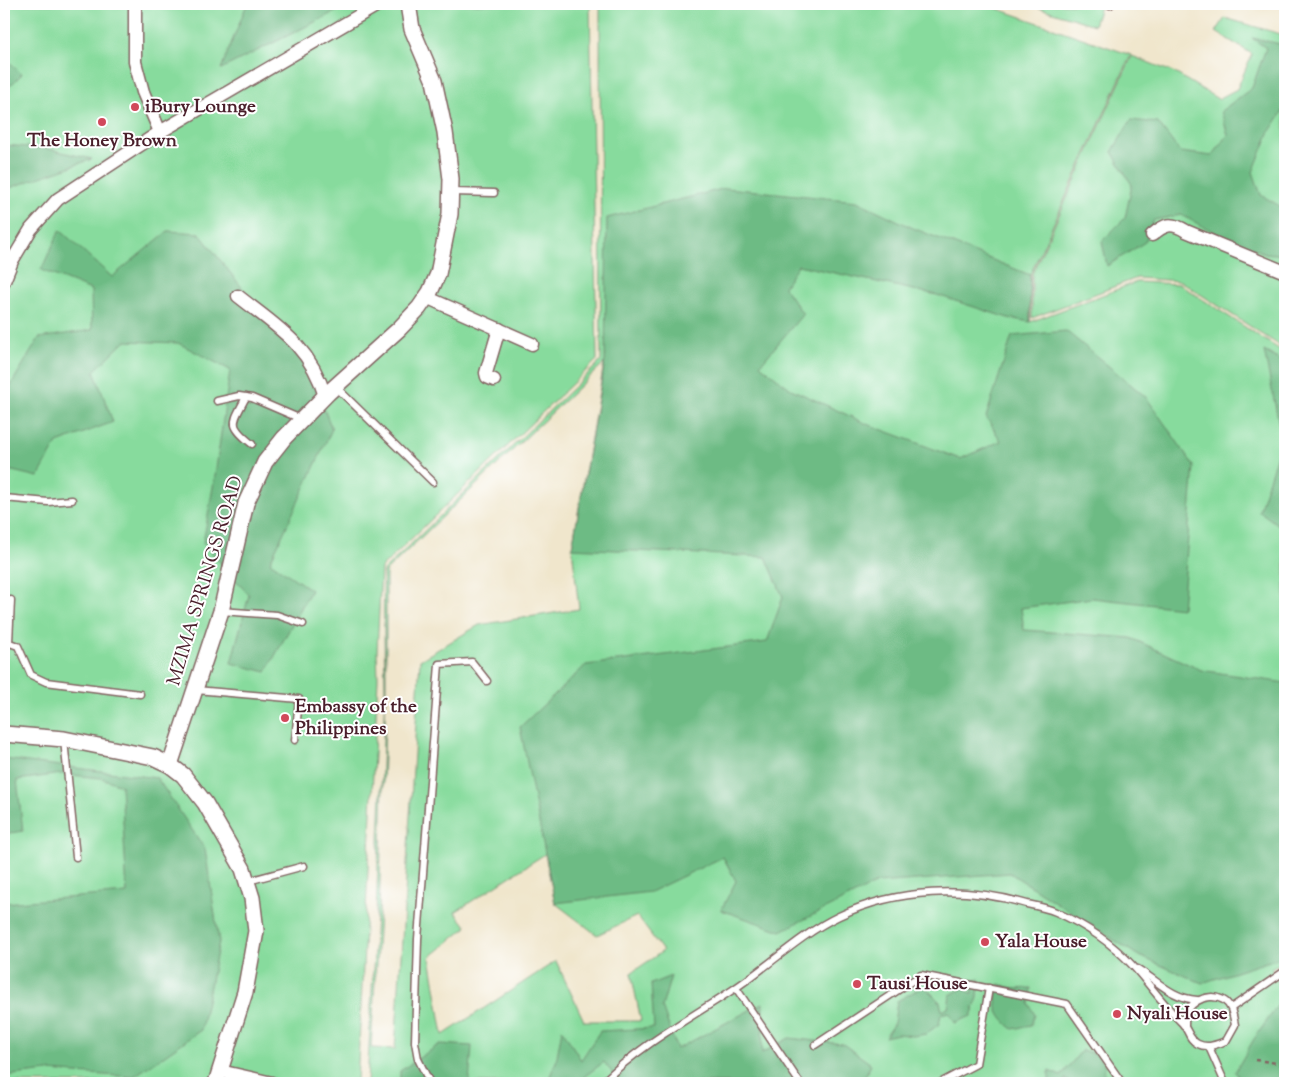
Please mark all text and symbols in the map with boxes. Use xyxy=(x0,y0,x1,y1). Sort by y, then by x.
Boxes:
place label: iBury Lounge xyxy=(145,94,256,121)
marker: iBury Lounge xyxy=(129,101,141,113)
marker: The Honey Brown xyxy=(96,116,108,128)
place label: The Honey Brown xyxy=(27,128,178,155)
street label: MZIMA SPRINGS ROAD xyxy=(161,473,251,689)
place label: Embassy of the Philippines xyxy=(295,694,417,743)
marker: Embassy of the Philippines xyxy=(279,712,291,724)
place label: Yala House xyxy=(995,929,1087,956)
marker: Yala House xyxy=(979,936,991,948)
place label: Tausi House xyxy=(867,971,968,998)
marker: Tausi House xyxy=(851,978,863,990)
place label: Nyali House xyxy=(1127,1001,1228,1028)
marker: Nyali House xyxy=(1111,1008,1123,1020)

